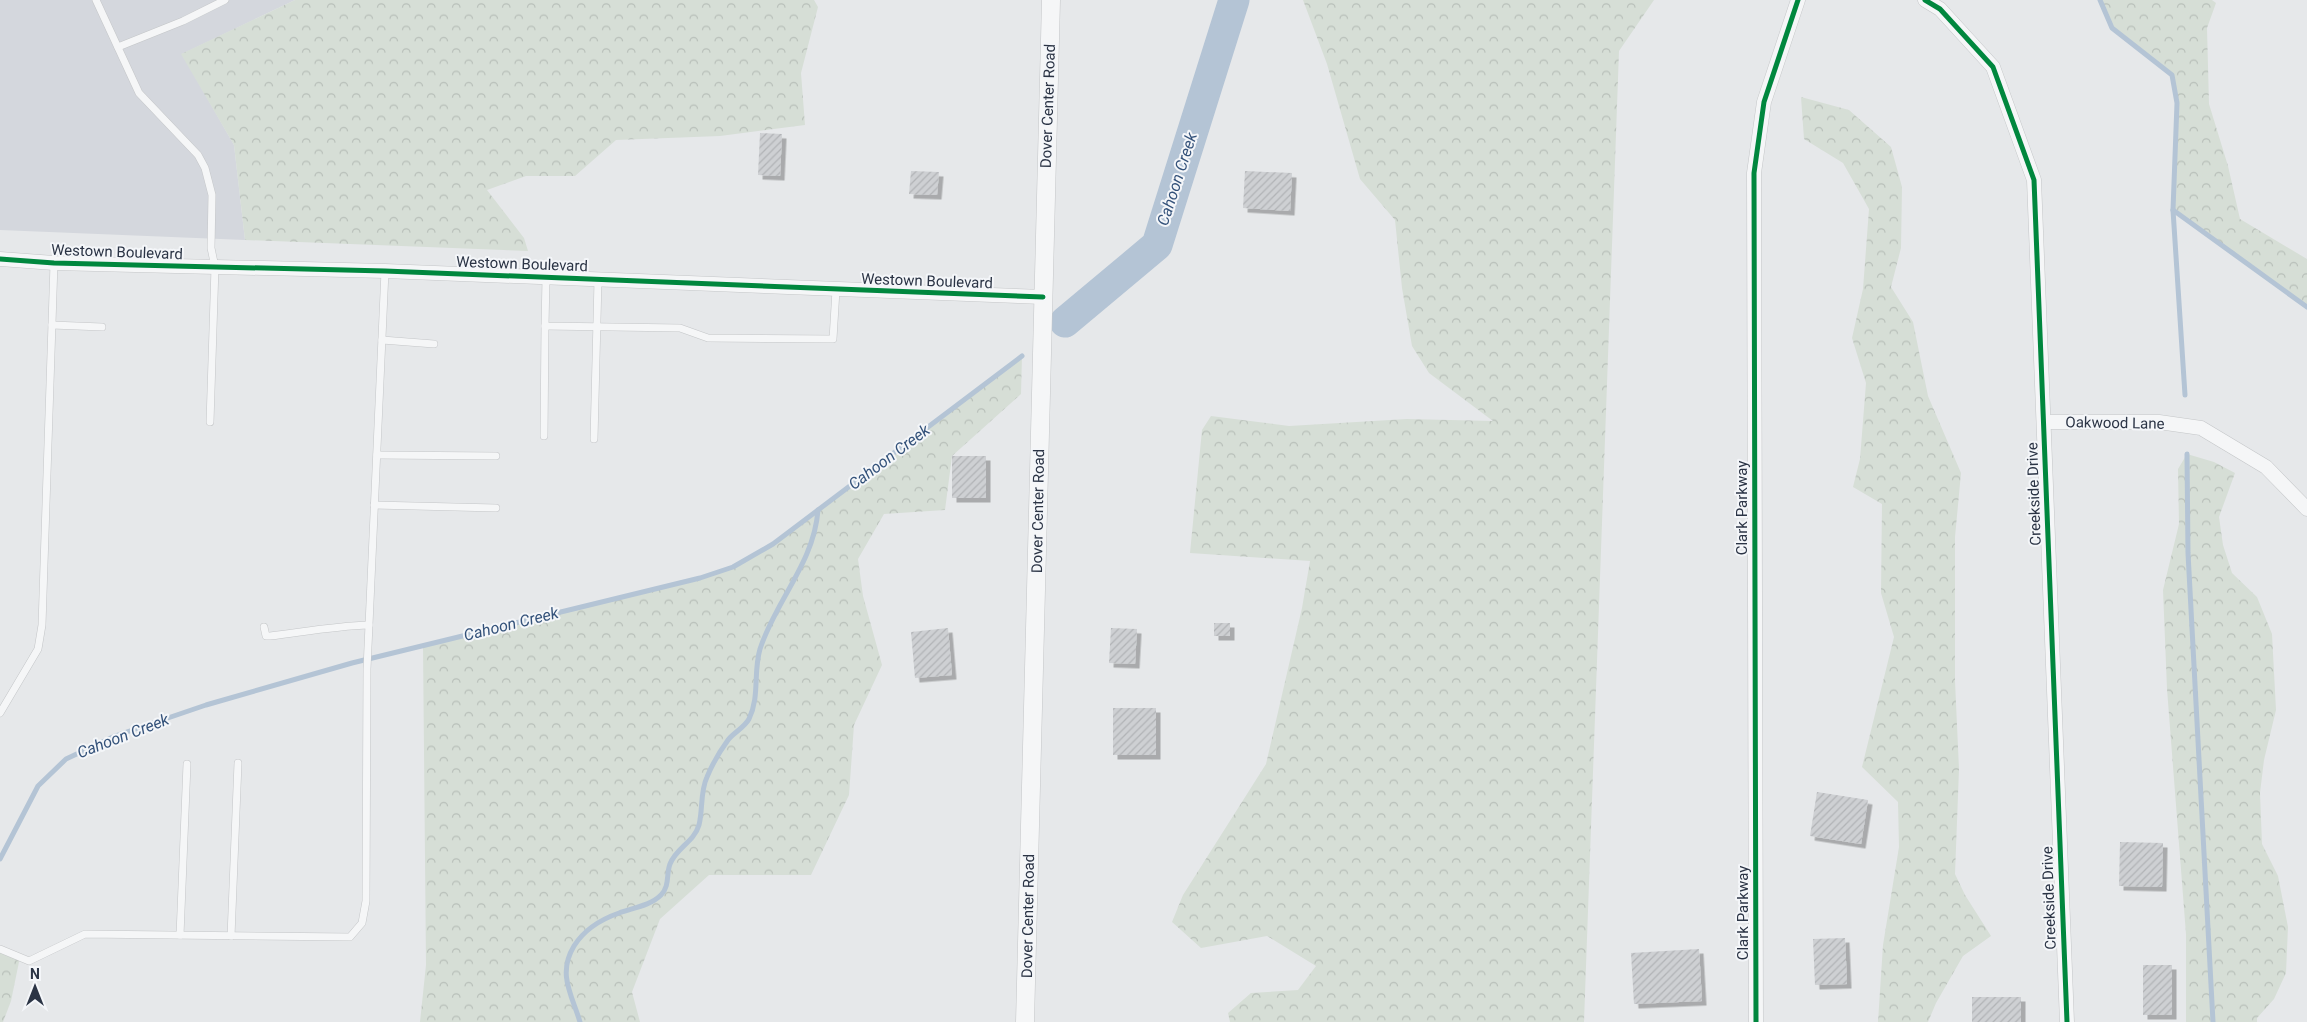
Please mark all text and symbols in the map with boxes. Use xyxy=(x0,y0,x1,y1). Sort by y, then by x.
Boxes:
street label: Dover Center Road xyxy=(1037,44,1059,168)
water label: Cahoon Creek xyxy=(1153,129,1201,228)
street label: Westown Boulevard xyxy=(51,241,183,263)
street label: Westown Boulevard xyxy=(456,253,588,275)
street label: Westown Boulevard xyxy=(861,270,993,292)
street label: Oakwood Lane xyxy=(2065,413,2165,433)
water label: Cahoon Creek xyxy=(845,420,934,494)
street label: Creekside Drive xyxy=(2023,442,2045,546)
street label: Dover Center Road xyxy=(1028,449,1048,573)
street label: Clark Parkway xyxy=(1733,461,1751,555)
water label: Cahoon Creek xyxy=(462,603,561,645)
water label: Cahoon Creek xyxy=(74,709,173,762)
street label: Creekside Drive xyxy=(2038,846,2060,950)
street label: Dover Center Road xyxy=(1018,854,1038,978)
street label: Clark Parkway xyxy=(1734,866,1752,960)
north arrow xyxy=(10,962,60,1012)
text: N xyxy=(30,966,40,982)

